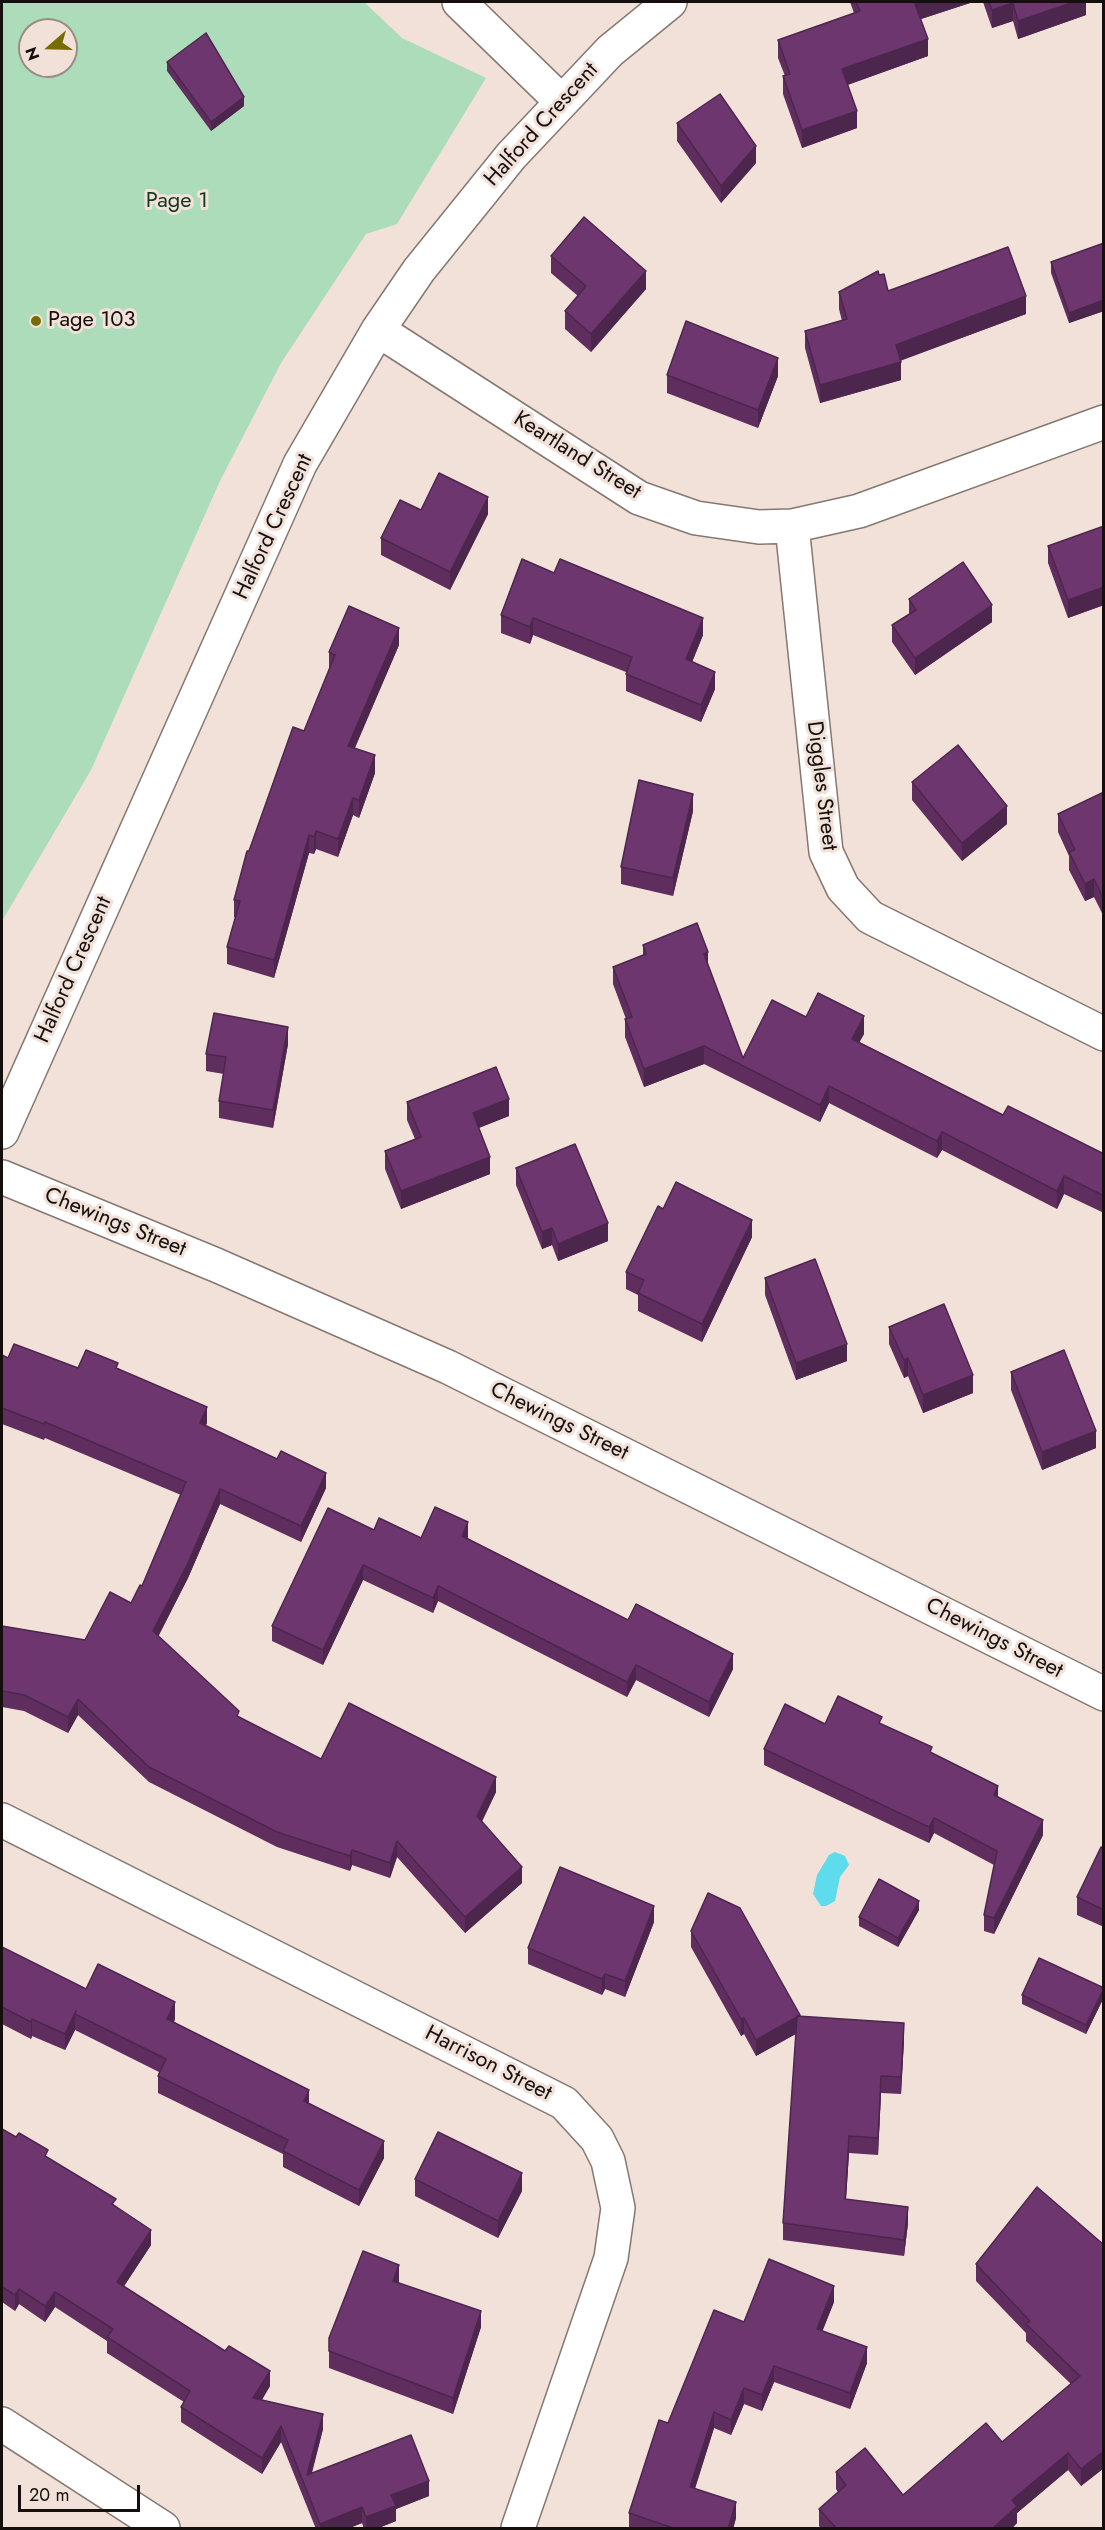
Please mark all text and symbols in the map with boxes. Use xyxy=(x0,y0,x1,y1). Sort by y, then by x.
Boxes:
north arrow xyxy=(18,18,78,78)
text: N xyxy=(20,44,45,64)
street label: Halford Crescent xyxy=(479,58,605,192)
park label: Page 1 xyxy=(146,189,208,215)
place label: Page 103 xyxy=(48,308,136,334)
marker: Page 103 xyxy=(29,314,43,328)
street label: Keartland Street xyxy=(508,406,646,506)
street label: Halford Crescent xyxy=(229,450,319,604)
street label: Diggles Street xyxy=(800,720,842,852)
street label: Halford Crescent xyxy=(30,893,118,1047)
street label: Chewings Street xyxy=(40,1183,190,1263)
street label: Chewings Street xyxy=(486,1377,632,1467)
street label: Chewings Street xyxy=(921,1593,1067,1685)
street label: Harrison Street xyxy=(420,2021,556,2107)
scale bar xyxy=(21,2473,142,2511)
text: 20 m xyxy=(29,2482,69,2508)

